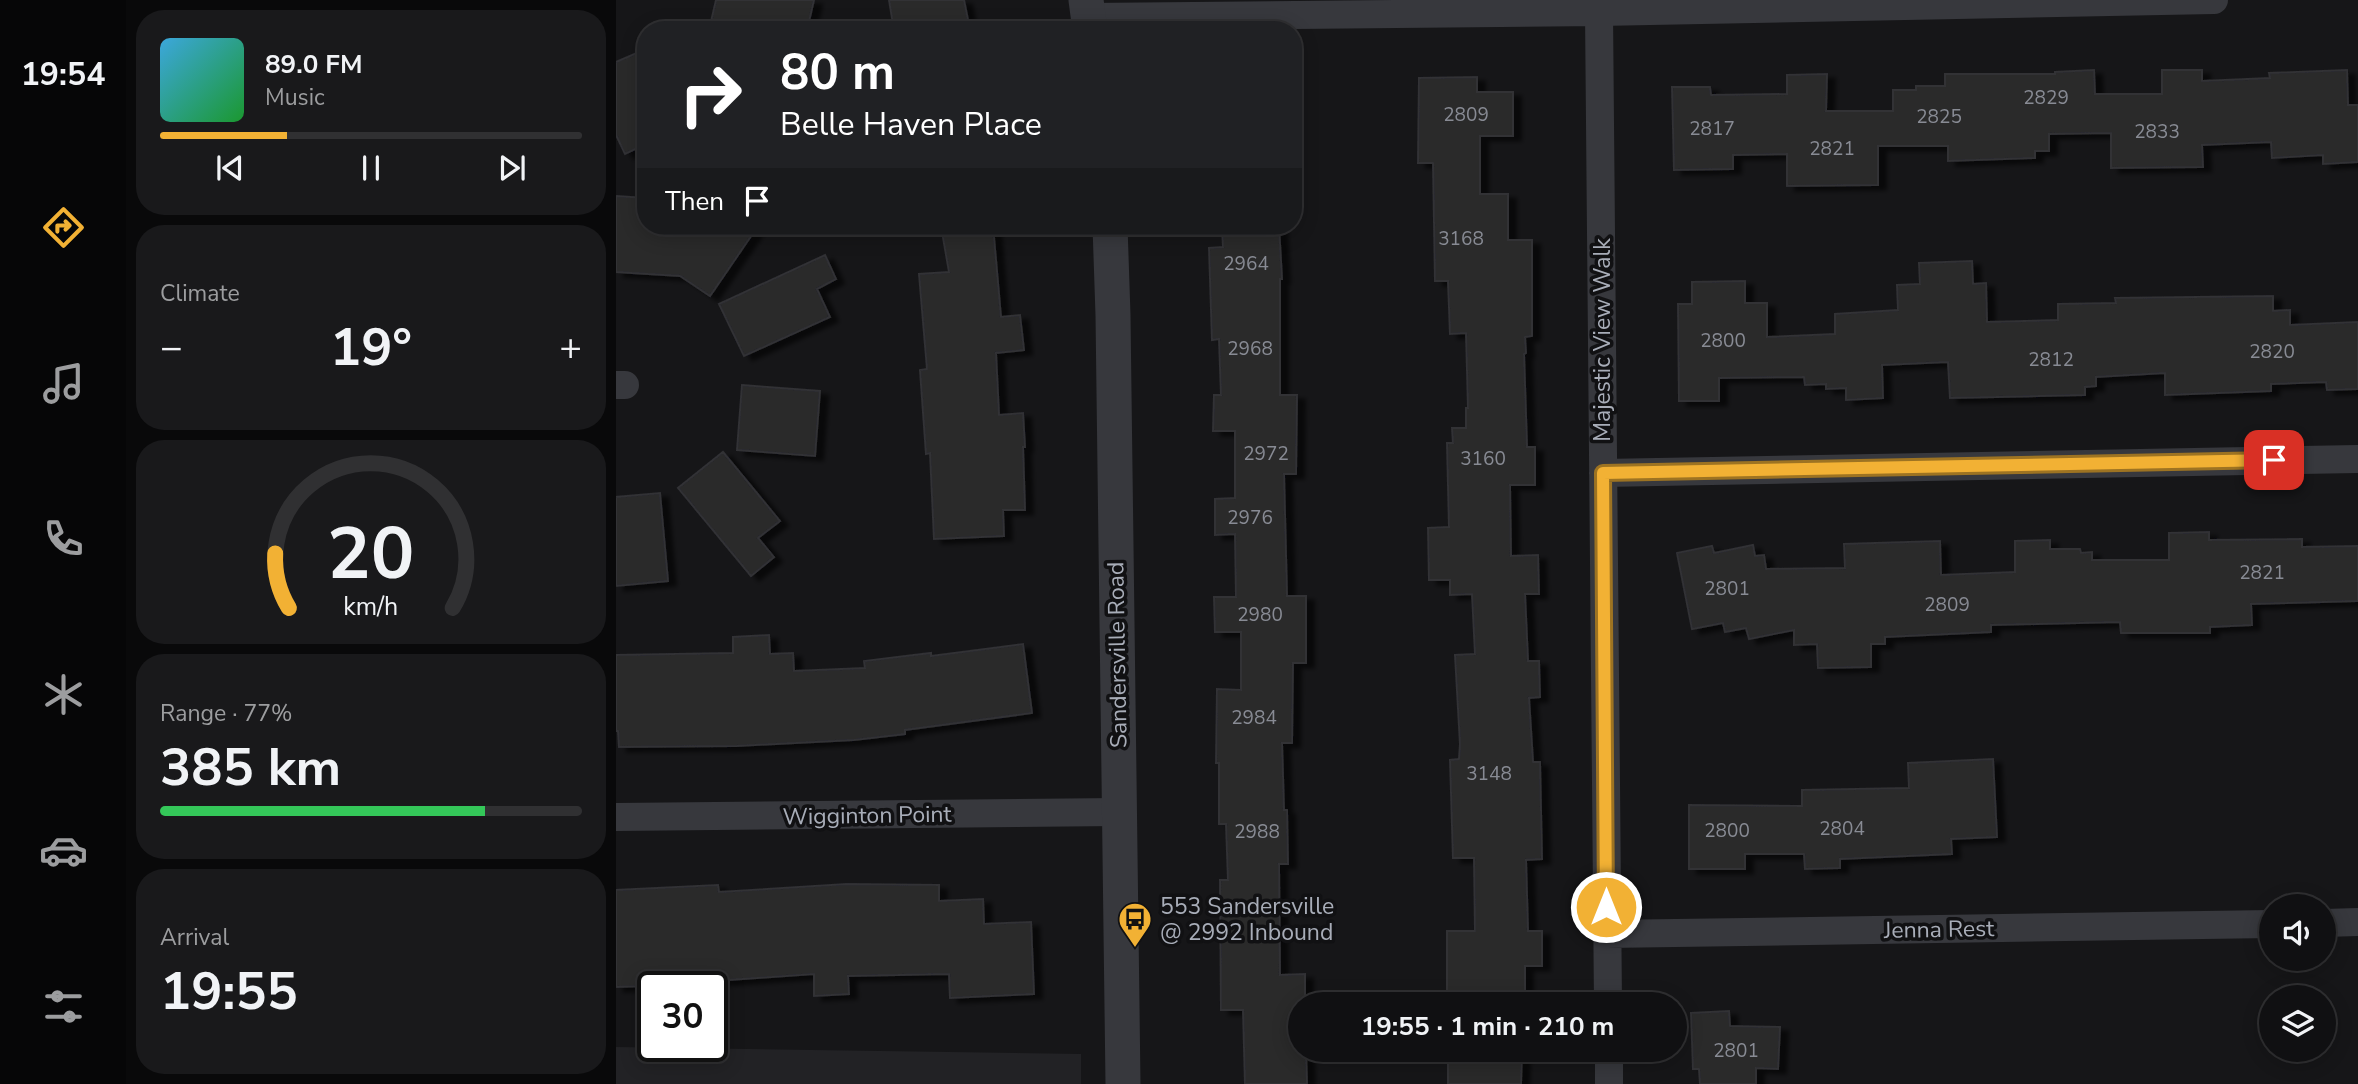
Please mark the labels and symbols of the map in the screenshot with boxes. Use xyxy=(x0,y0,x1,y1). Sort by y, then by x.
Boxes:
house number: 2829 xyxy=(2023,85,2069,111)
house number: 2809 xyxy=(1443,102,1489,128)
house number: 2825 xyxy=(1916,104,1962,130)
house number: 2817 xyxy=(1689,116,1735,142)
house number: 2833 xyxy=(2134,119,2180,145)
house number: 2821 xyxy=(1809,136,1855,162)
house number: 3168 xyxy=(1438,226,1484,252)
street label: Majestic View Walk xyxy=(1587,238,1618,442)
house number: 2964 xyxy=(1223,251,1269,277)
house number: 2800 xyxy=(1700,328,1746,354)
house number: 2968 xyxy=(1227,336,1273,362)
house number: 2820 xyxy=(2249,339,2295,365)
house number: 2812 xyxy=(2028,347,2074,373)
pin xyxy=(2244,430,2304,490)
house number: 2972 xyxy=(1243,441,1289,467)
house number: 3160 xyxy=(1460,446,1506,472)
house number: 2976 xyxy=(1227,505,1273,531)
house number: 2821 xyxy=(2239,560,2285,586)
street label: Sandersville Road xyxy=(1100,562,1135,748)
house number: 2801 xyxy=(1704,576,1750,602)
house number: 2809 xyxy=(1924,592,1970,618)
house number: 2980 xyxy=(1237,602,1283,628)
house number: 2984 xyxy=(1231,705,1277,731)
house number: 3148 xyxy=(1466,761,1512,787)
street label: Wigginton Point xyxy=(782,799,953,832)
house number: 2804 xyxy=(1819,816,1865,842)
house number: 2800 xyxy=(1704,818,1750,844)
house number: 2988 xyxy=(1234,819,1280,845)
position arrow xyxy=(1569,870,1643,944)
place label: 553 Sandersville @ 2992 Inbound xyxy=(1160,891,1334,948)
bus stop icon: 553 Sandersville @ 2992 Inbound xyxy=(1116,900,1154,949)
street label: Jenna Rest xyxy=(1883,913,1995,946)
speed limit sign: 30 xyxy=(637,971,728,1062)
house number: 2801 xyxy=(1713,1038,1759,1064)

